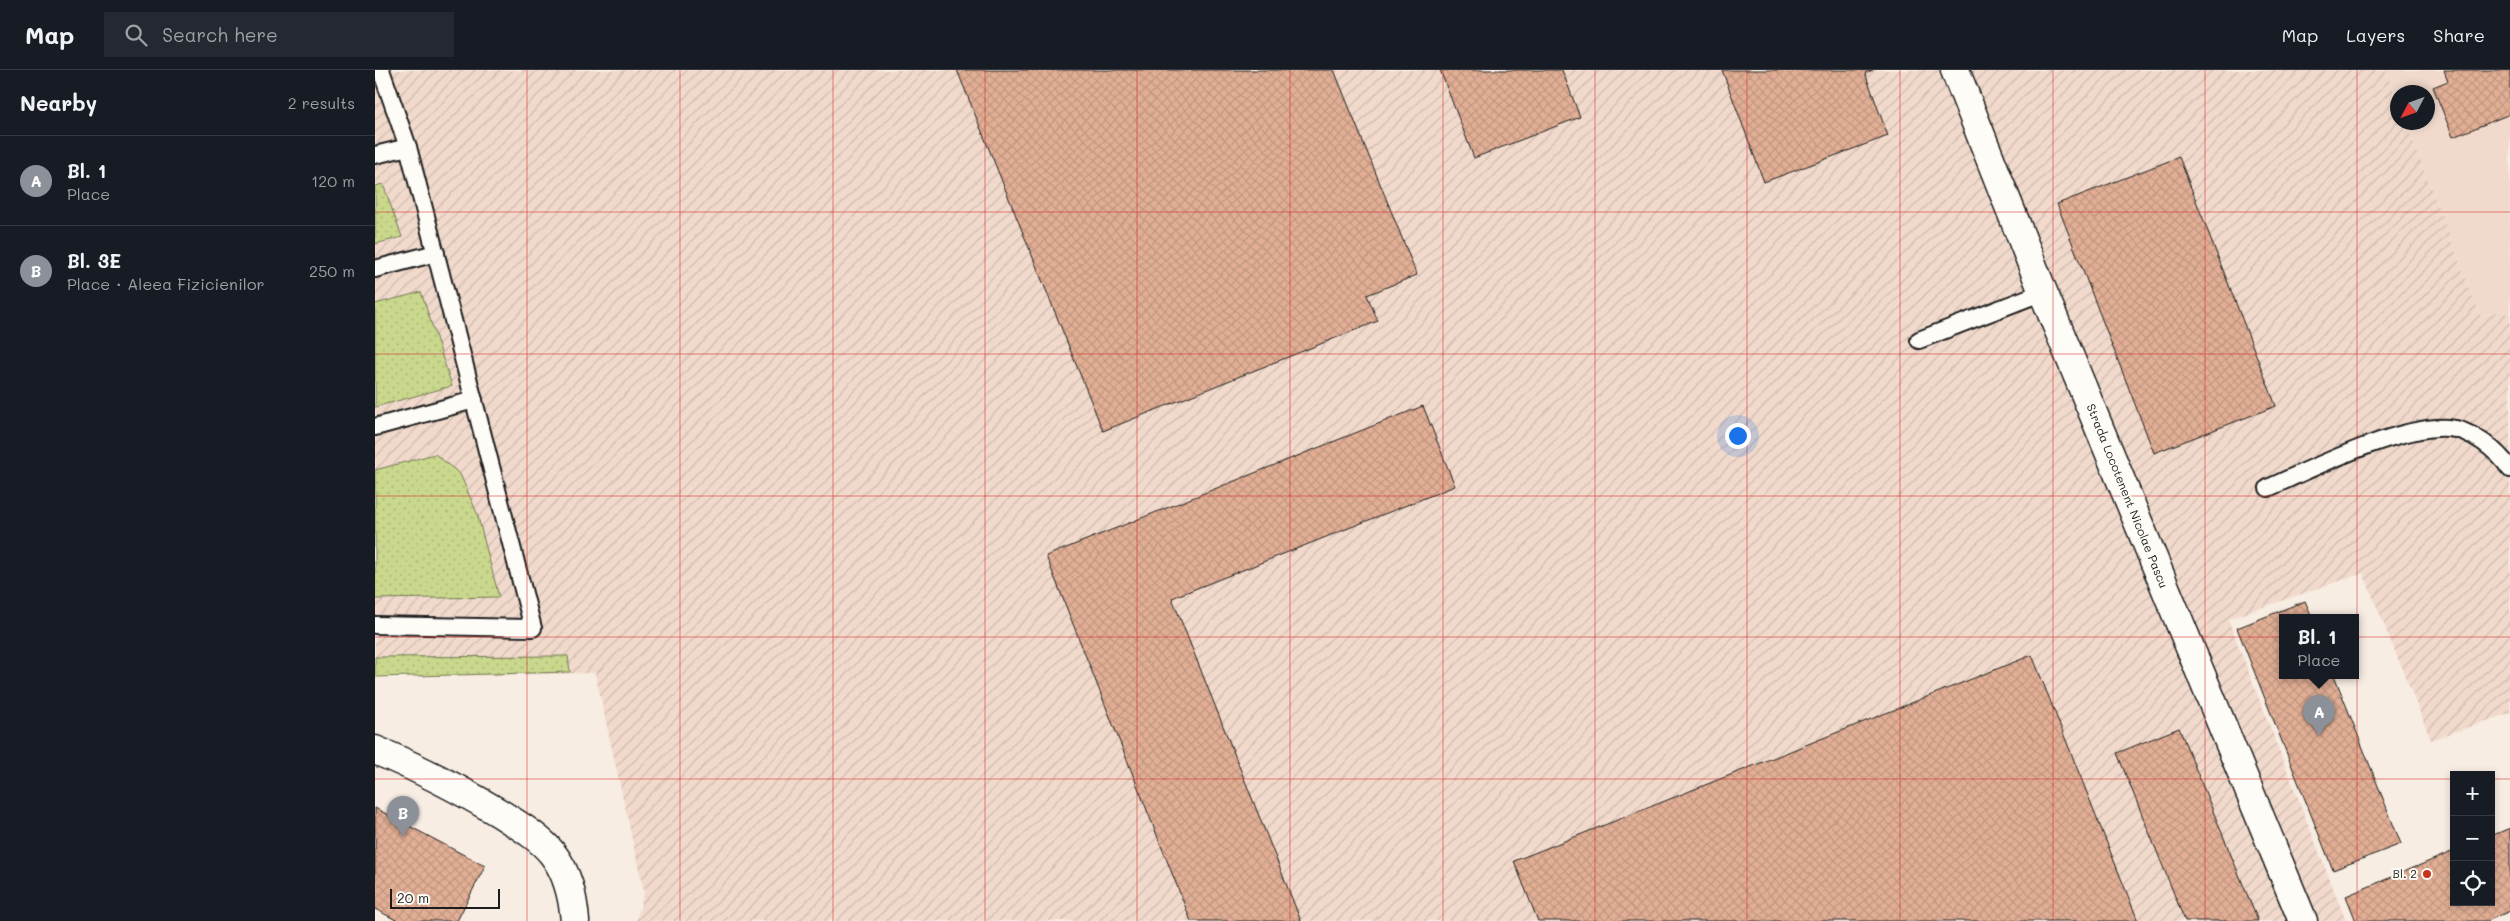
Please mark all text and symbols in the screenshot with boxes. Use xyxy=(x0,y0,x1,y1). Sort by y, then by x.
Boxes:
search box xyxy=(104,12,454,57)
text: Map xyxy=(25,19,74,50)
icon: search xyxy=(122,21,150,49)
text: Search here xyxy=(162,22,278,47)
text: Map xyxy=(2282,23,2318,47)
text: Layers xyxy=(2346,23,2405,47)
text: Share xyxy=(2433,23,2485,47)
north arrow xyxy=(2390,85,2435,130)
text: Nearby xyxy=(20,89,97,116)
text: 2 results xyxy=(288,92,355,113)
text: Bl. 1 xyxy=(67,158,106,183)
text: A xyxy=(30,170,42,191)
text: 120 m xyxy=(311,170,355,191)
text: Place xyxy=(67,183,110,204)
text: Bl. 3E xyxy=(67,248,121,273)
text: B xyxy=(31,260,41,281)
text: 250 m xyxy=(309,260,355,281)
text: Place · Aleea Fizicienilor xyxy=(67,273,264,294)
street label: Strada Locotenent Nicolae Pascu xyxy=(2084,401,2172,590)
your location xyxy=(1725,423,1751,449)
popup xyxy=(2279,614,2359,679)
text: Bl. 1 xyxy=(2297,624,2337,649)
text: Place xyxy=(2297,649,2341,670)
pin: A xyxy=(2303,695,2335,736)
map controls xyxy=(2450,771,2495,906)
button: + xyxy=(2450,771,2495,816)
pin: B xyxy=(387,796,419,837)
button: − xyxy=(2450,816,2495,861)
button: locate xyxy=(2450,861,2495,906)
place label: Bl. 2 xyxy=(2392,865,2417,881)
marker: Bl. 2 xyxy=(2421,868,2433,880)
scale bar xyxy=(390,886,500,909)
text: 20 m xyxy=(397,888,429,907)

